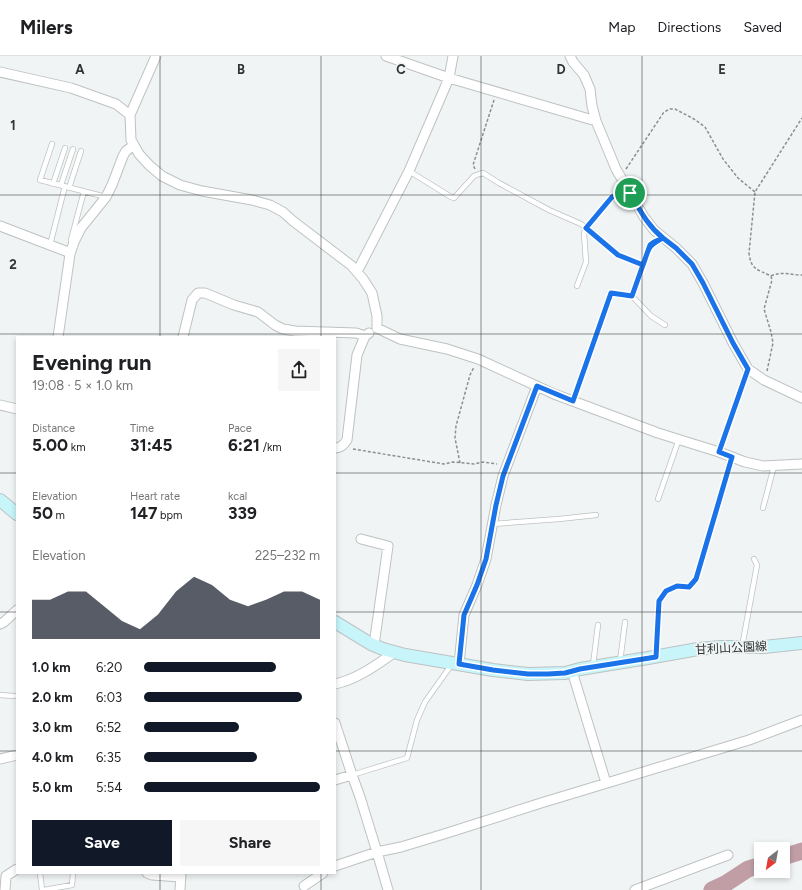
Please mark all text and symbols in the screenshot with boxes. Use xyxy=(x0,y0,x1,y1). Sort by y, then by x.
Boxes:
text: Milers xyxy=(20,16,73,39)
text: Map xyxy=(608,19,636,36)
text: Directions xyxy=(658,19,721,36)
text: Saved xyxy=(743,19,782,36)
text: A xyxy=(75,62,85,77)
text: B xyxy=(237,62,245,77)
text: C xyxy=(396,62,406,77)
text: D xyxy=(556,62,566,77)
text: E xyxy=(718,62,726,77)
text: 1 xyxy=(10,118,16,133)
pin xyxy=(613,176,647,210)
icon: arrive xyxy=(619,182,641,204)
text: 2 xyxy=(9,257,17,272)
text: Evening run xyxy=(32,349,152,376)
button: share xyxy=(278,349,320,391)
text: 19:08 · 5 × 1.0 km xyxy=(32,378,133,393)
text: Distance xyxy=(32,422,75,435)
text: Time xyxy=(130,422,154,435)
text: Pace xyxy=(228,422,252,435)
text: 5.00 xyxy=(32,435,68,455)
text: 31:45 xyxy=(130,435,172,455)
text: 6:21 xyxy=(228,435,260,455)
text: km xyxy=(68,441,86,454)
text: /km xyxy=(260,441,282,454)
text: Elevation xyxy=(32,490,77,503)
text: Heart rate xyxy=(130,490,180,503)
text: kcal xyxy=(228,490,247,503)
text: 50 xyxy=(32,503,53,523)
text: 147 xyxy=(130,503,157,523)
text: 339 xyxy=(228,503,257,523)
text: m xyxy=(53,509,65,522)
text: bpm xyxy=(157,509,182,522)
text: Elevation xyxy=(32,548,85,563)
text: 225–232 m xyxy=(255,548,320,563)
street label: 甘利山公園線 xyxy=(695,639,767,657)
text: 1.0 km xyxy=(32,660,71,675)
text: 6:20 xyxy=(96,660,122,675)
text: 2.0 km xyxy=(32,690,73,705)
text: 6:03 xyxy=(96,690,122,705)
text: 3.0 km xyxy=(32,720,72,735)
text: 6:52 xyxy=(96,720,121,735)
text: 4.0 km xyxy=(32,750,73,765)
text: 6:35 xyxy=(96,750,121,765)
text: 5.0 km xyxy=(32,780,73,795)
text: 5:54 xyxy=(96,780,122,795)
button: Save xyxy=(32,820,172,866)
button: Share xyxy=(180,820,320,866)
north arrow xyxy=(754,842,790,878)
map controls xyxy=(754,842,790,878)

